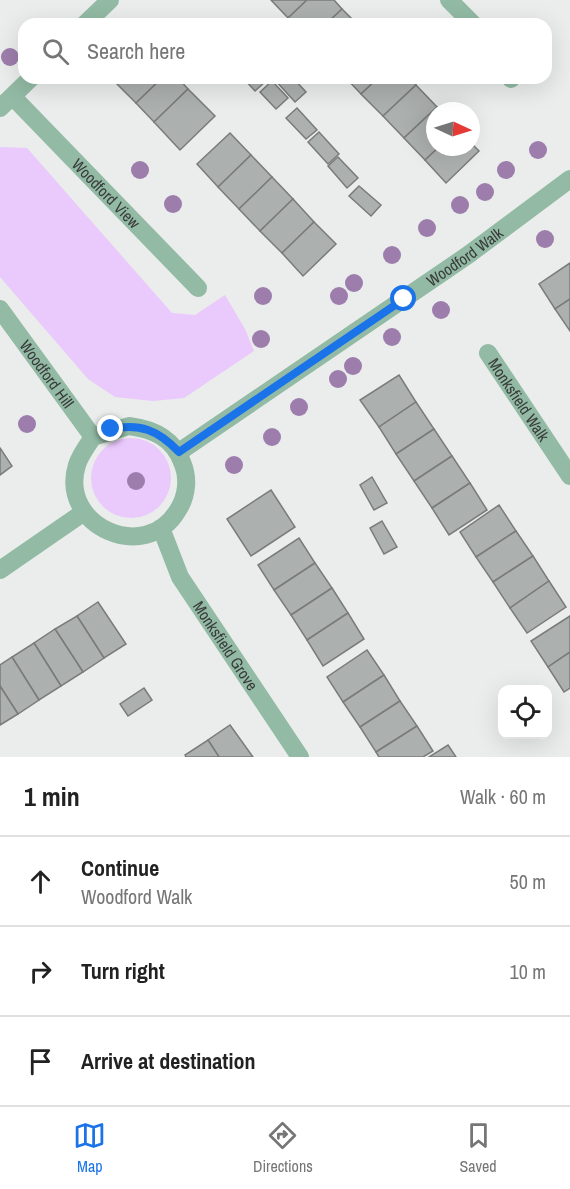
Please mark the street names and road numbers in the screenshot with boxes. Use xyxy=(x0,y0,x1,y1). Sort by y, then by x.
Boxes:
street label: Woodford View xyxy=(67,154,146,233)
street label: Woodford Walk xyxy=(422,222,508,291)
street label: Woodford Hill xyxy=(15,335,79,412)
street label: Monksfield Walk xyxy=(483,354,555,446)
street label: Monksfield Grove xyxy=(188,597,263,694)

